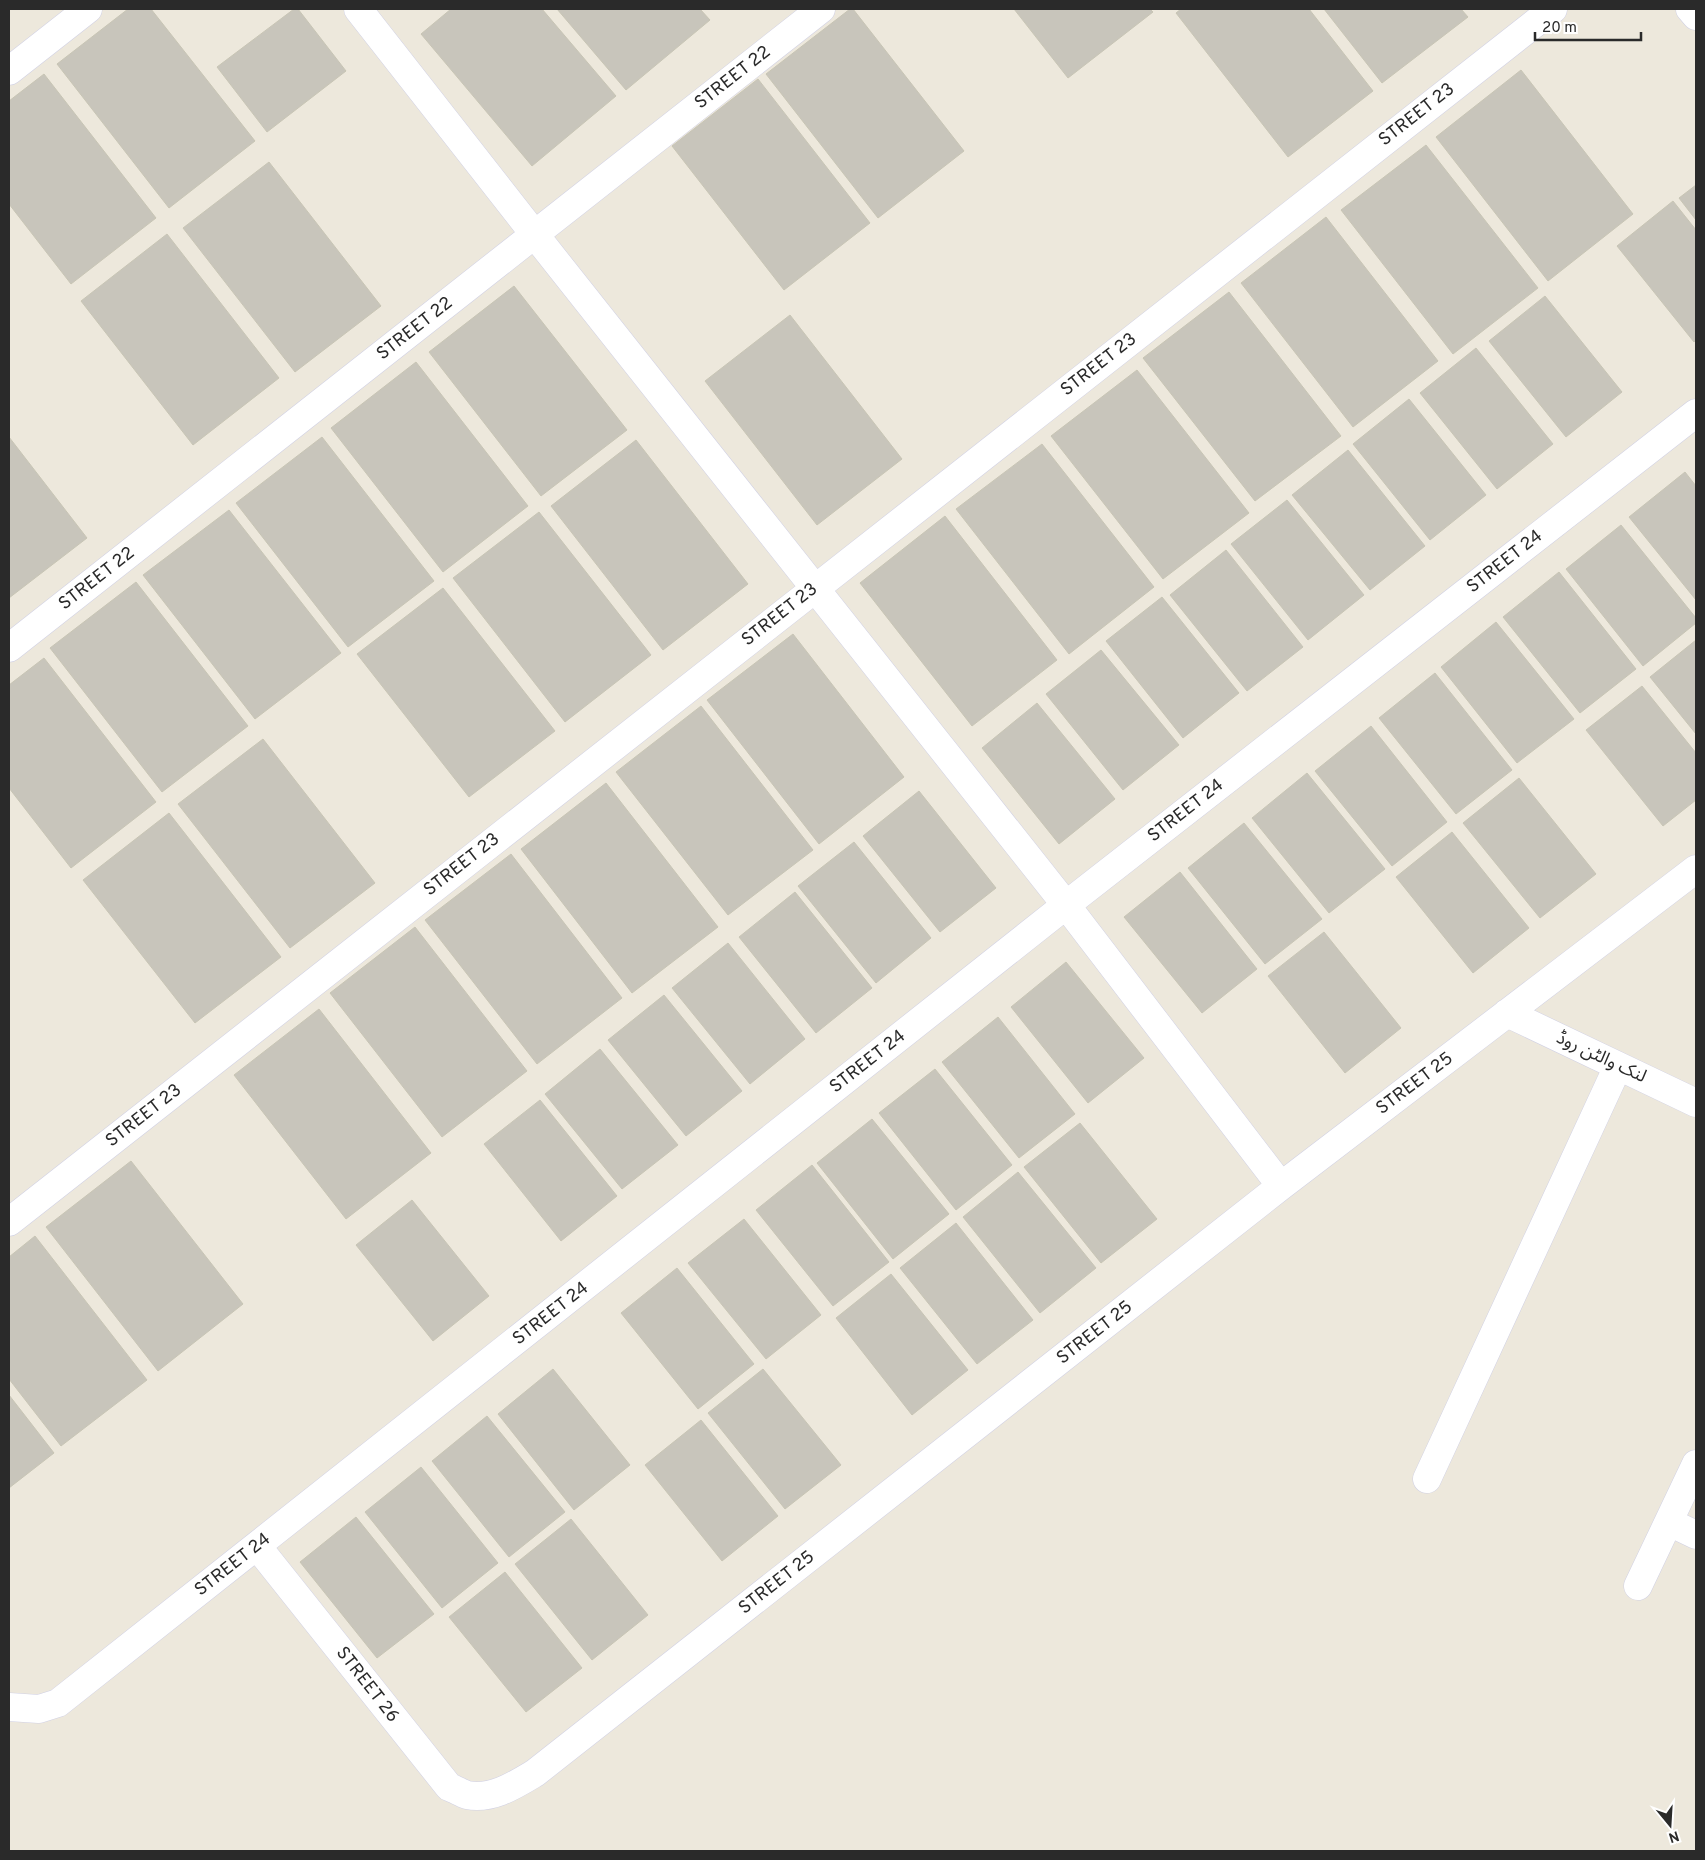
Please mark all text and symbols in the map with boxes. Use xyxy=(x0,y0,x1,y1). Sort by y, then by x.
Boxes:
scale bar xyxy=(1535,10,1641,42)
text: 20 m xyxy=(1542,19,1577,38)
street label: STREET 22 xyxy=(690,41,776,115)
street label: STREET 23 xyxy=(1374,78,1460,152)
street label: STREET 22 xyxy=(372,292,458,366)
street label: STREET 23 xyxy=(1056,328,1142,402)
street label: STREET 24 xyxy=(1462,525,1548,599)
street label: STREET 22 xyxy=(54,542,140,616)
street label: STREET 23 xyxy=(737,578,823,652)
street label: STREET 24 xyxy=(1143,774,1229,848)
street label: STREET 23 xyxy=(419,828,505,902)
street label: STREET 24 xyxy=(825,1025,911,1099)
street label: لنک والٹن روڈ xyxy=(1552,1027,1650,1089)
street label: STREET 25 xyxy=(1372,1048,1458,1120)
street label: STREET 23 xyxy=(101,1079,187,1153)
street label: STREET 24 xyxy=(508,1277,594,1351)
street label: STREET 25 xyxy=(1052,1296,1138,1370)
street label: STREET 24 xyxy=(190,1528,276,1602)
street label: STREET 25 xyxy=(734,1546,820,1620)
street label: STREET 26 xyxy=(330,1642,404,1728)
north arrow xyxy=(1645,1800,1695,1850)
text: N xyxy=(1666,1826,1681,1846)

